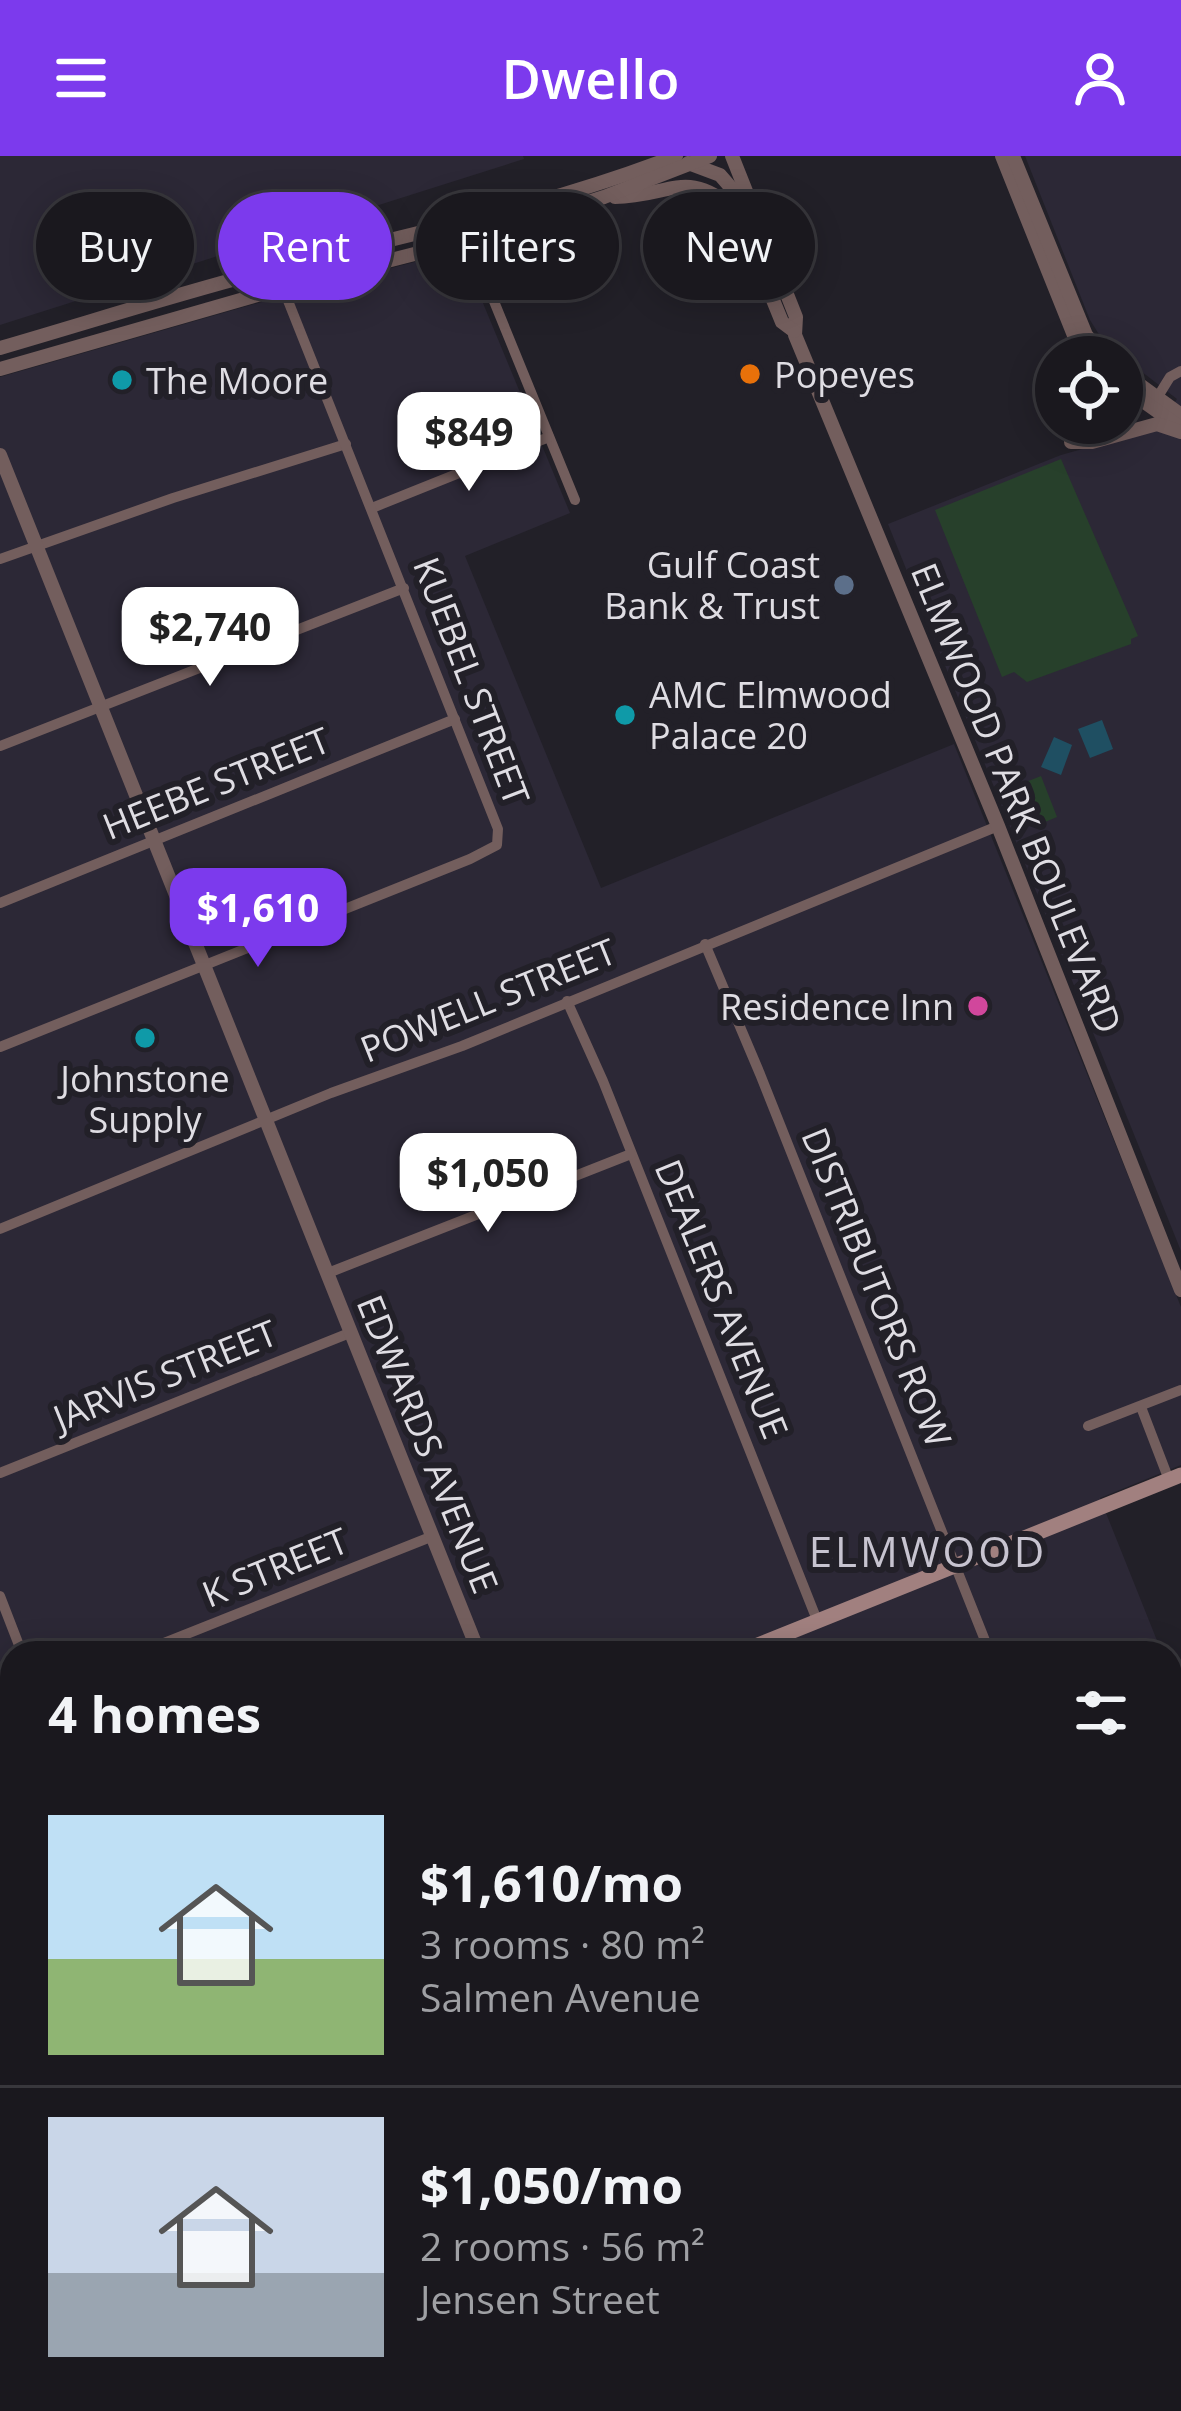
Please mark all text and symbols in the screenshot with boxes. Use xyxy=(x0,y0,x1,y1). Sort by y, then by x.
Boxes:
text: Dwello xyxy=(502,41,679,115)
icon: menu xyxy=(48,45,114,111)
icon: person xyxy=(1067,45,1133,111)
chip: Buy xyxy=(36,192,194,300)
chip: Rent xyxy=(218,192,392,300)
chip: Filters xyxy=(416,192,619,300)
chip: New xyxy=(643,192,815,300)
map controls xyxy=(1035,336,1143,444)
button: locate xyxy=(1035,336,1143,444)
place label: Popeyes xyxy=(774,350,915,399)
place label: The Moore xyxy=(146,356,328,405)
marker: Popeyes xyxy=(737,361,763,387)
marker: The Moore xyxy=(109,367,135,393)
pin: $849 xyxy=(398,392,540,494)
text: $849 xyxy=(424,404,514,457)
place label: Gulf Coast Bank & Trust xyxy=(604,540,820,630)
street label: KUEBEL STREET xyxy=(402,550,542,812)
street label: ELMWOOD PARK BOULEVARD xyxy=(900,556,1134,1040)
marker: Gulf Coast Bank & Trust xyxy=(831,572,857,598)
pin: $2,740 xyxy=(112,587,308,689)
text: $2,740 xyxy=(149,599,271,652)
place label: AMC Elmwood Palace 20 xyxy=(649,670,892,760)
marker: AMC Elmwood Palace 20 xyxy=(612,702,638,728)
street label: HEEBE STREET xyxy=(95,715,337,851)
pin: $1,610 xyxy=(160,868,356,970)
text: $1,610 xyxy=(197,880,319,933)
street label: POWELL STREET xyxy=(353,926,623,1074)
place label: Residence Inn xyxy=(720,982,954,1031)
marker: Residence Inn xyxy=(965,993,991,1019)
marker: Johnstone Supply xyxy=(132,1025,158,1051)
place label: Johnstone Supply xyxy=(57,1054,230,1144)
street label: DISTRIBUTORS ROW xyxy=(791,1120,963,1454)
pin: $1,050 xyxy=(390,1133,586,1235)
text: $1,050 xyxy=(427,1145,549,1198)
street label: DEALERS AVENUE xyxy=(644,1152,800,1446)
street label: EDWARDS AVENUE xyxy=(346,1288,510,1600)
street label: JARVIS STREET xyxy=(43,1308,284,1443)
street label: K STREET xyxy=(195,1516,355,1618)
district label: ELMWOOD xyxy=(809,1522,1047,1579)
text: 4 homes xyxy=(48,1678,261,1748)
icon: filters xyxy=(1068,1680,1134,1746)
text: $1,610/mo xyxy=(420,1847,683,1917)
icon: home xyxy=(144,1863,288,2007)
text: 3 rooms · 80 m² xyxy=(420,1917,705,1970)
text: Salmen Avenue xyxy=(420,1970,701,2023)
text: $1,050/mo xyxy=(420,2149,683,2219)
icon: home xyxy=(144,2165,288,2309)
text: 2 rooms · 56 m² xyxy=(420,2219,705,2272)
text: Jensen Street xyxy=(420,2272,660,2325)

